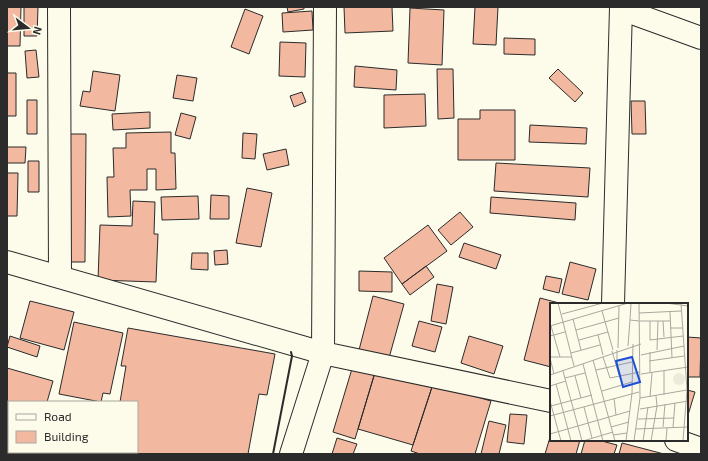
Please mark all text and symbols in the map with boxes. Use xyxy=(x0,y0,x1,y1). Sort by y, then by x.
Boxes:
north arrow xyxy=(8,8,48,48)
text: N xyxy=(31,25,45,37)
inset map xyxy=(550,303,688,441)
legend xyxy=(8,401,138,453)
text: Road xyxy=(44,409,72,423)
text: Building xyxy=(44,429,89,443)

